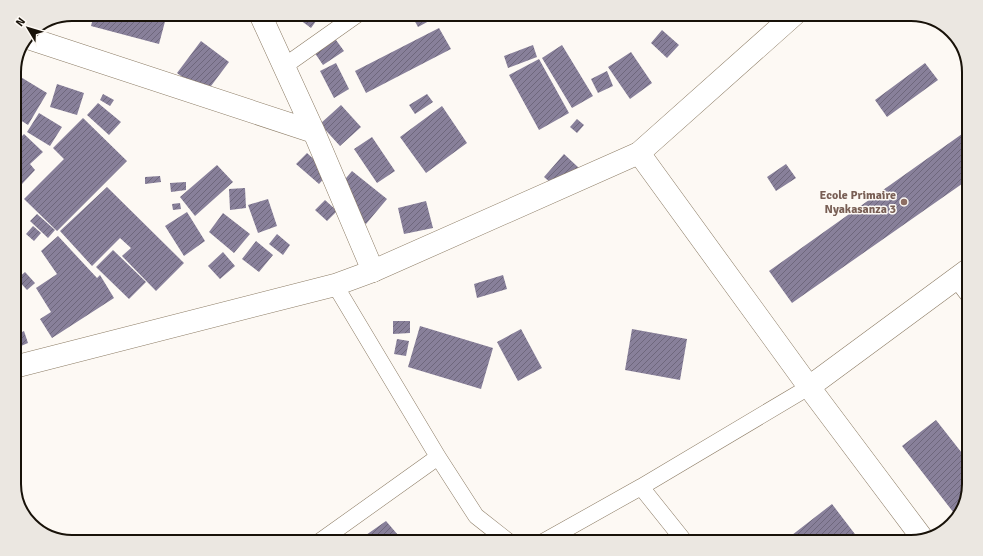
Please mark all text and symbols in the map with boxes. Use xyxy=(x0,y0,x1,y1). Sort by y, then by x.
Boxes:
north arrow xyxy=(8,8,48,48)
text: N xyxy=(13,15,28,29)
place label: Ecole Primaire Nyakasanza 3 xyxy=(820,188,896,217)
marker: Ecole Primaire Nyakasanza 3 xyxy=(899,197,909,207)

